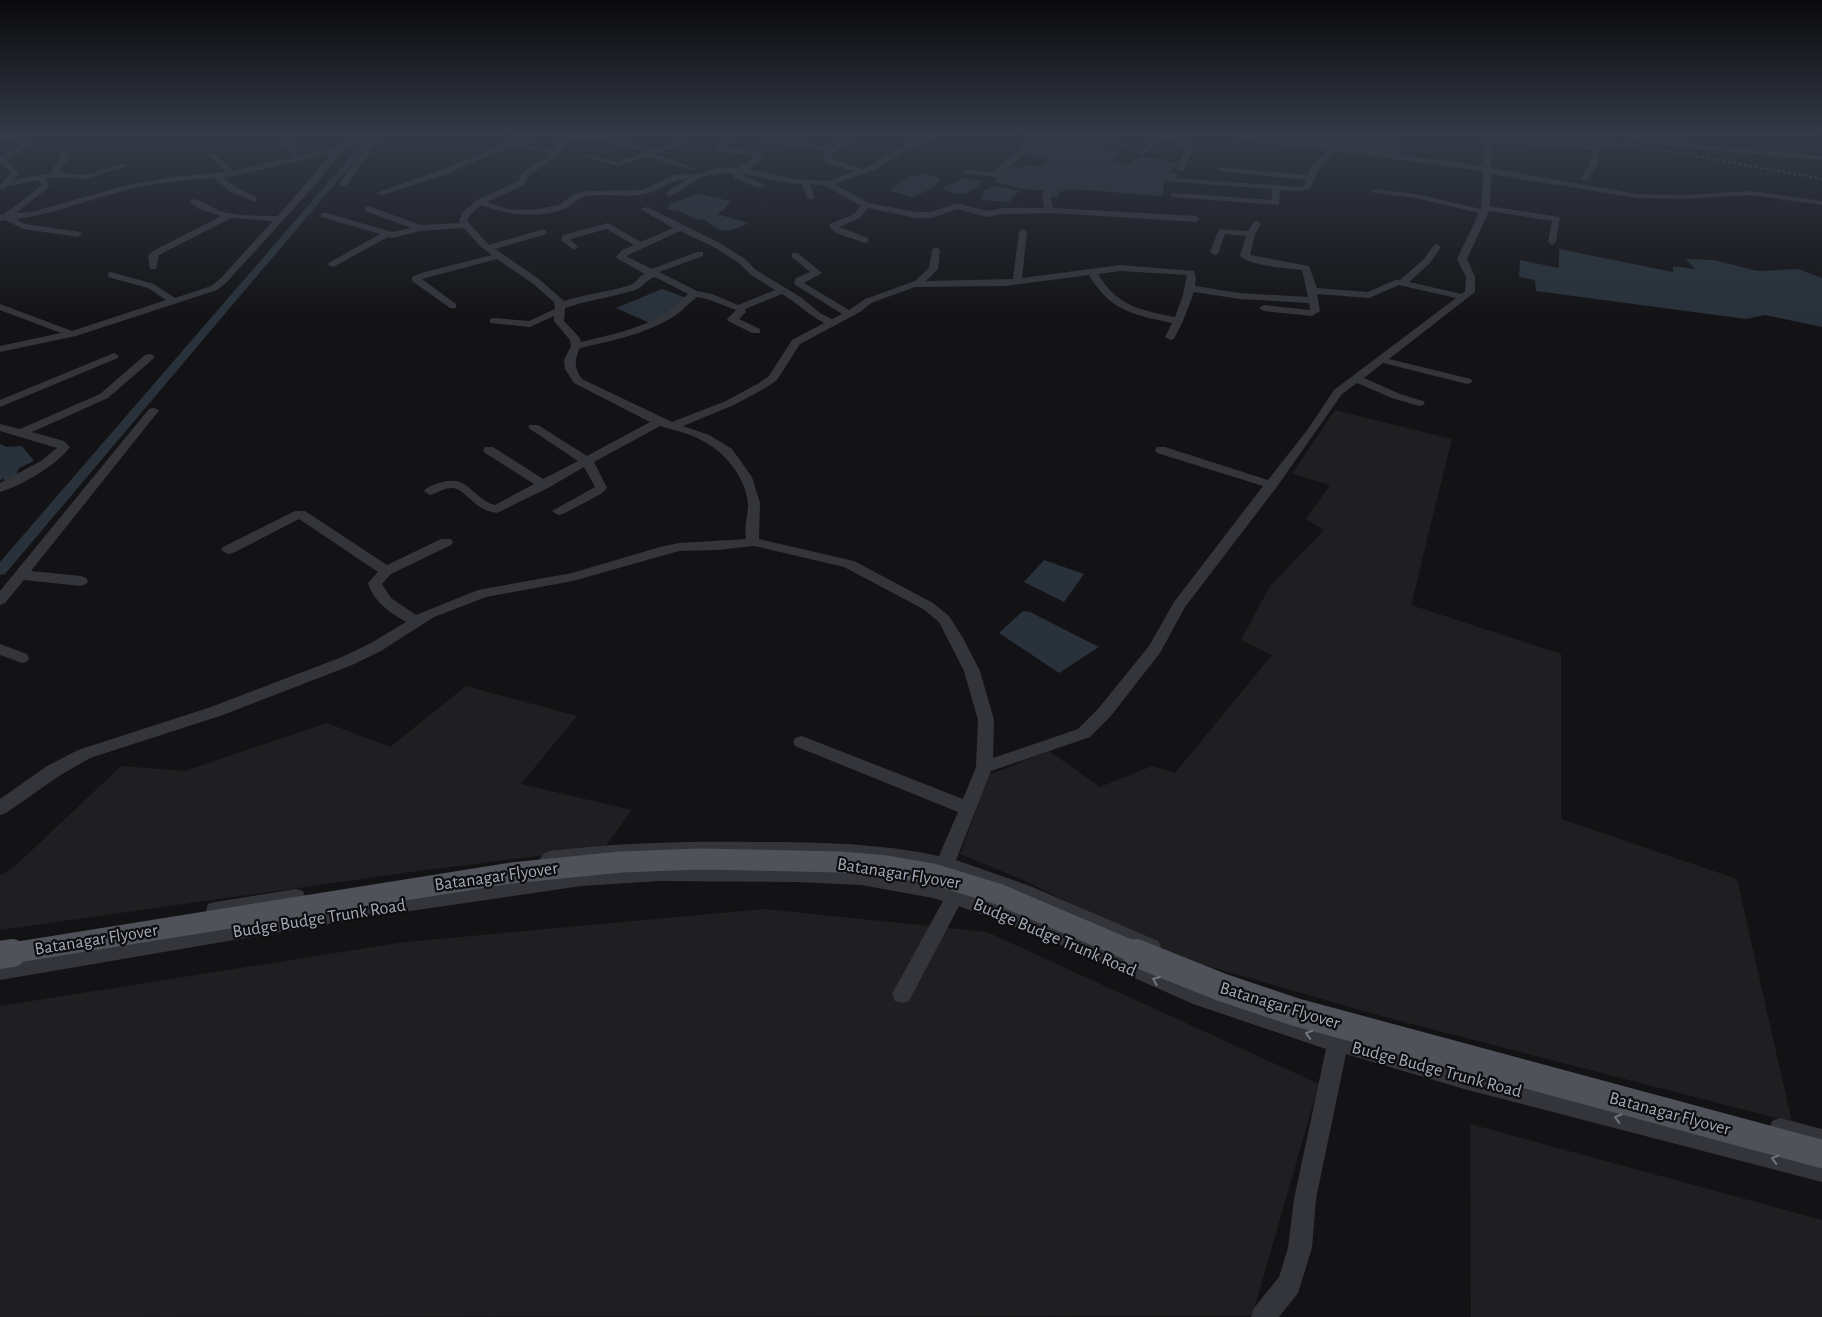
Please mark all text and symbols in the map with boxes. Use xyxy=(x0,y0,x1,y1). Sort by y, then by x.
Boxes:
street label: Batanagar Flyover xyxy=(836,855,962,893)
street label: Batanagar Flyover xyxy=(433,859,559,895)
street label: Budge Budge Trunk Road xyxy=(970,895,1139,980)
street label: Budge Budge Trunk Road xyxy=(231,896,407,942)
street label: Batanagar Flyover xyxy=(33,921,159,959)
one-way arrow xyxy=(1152,975,1161,986)
street label: Batanagar Flyover xyxy=(1217,979,1342,1033)
one-way arrow xyxy=(1305,1029,1314,1039)
street label: Budge Budge Trunk Road xyxy=(1350,1039,1524,1101)
street label: Batanagar Flyover xyxy=(1607,1089,1732,1139)
one-way arrow xyxy=(1614,1113,1622,1123)
one-way arrow xyxy=(1770,1154,1779,1165)

